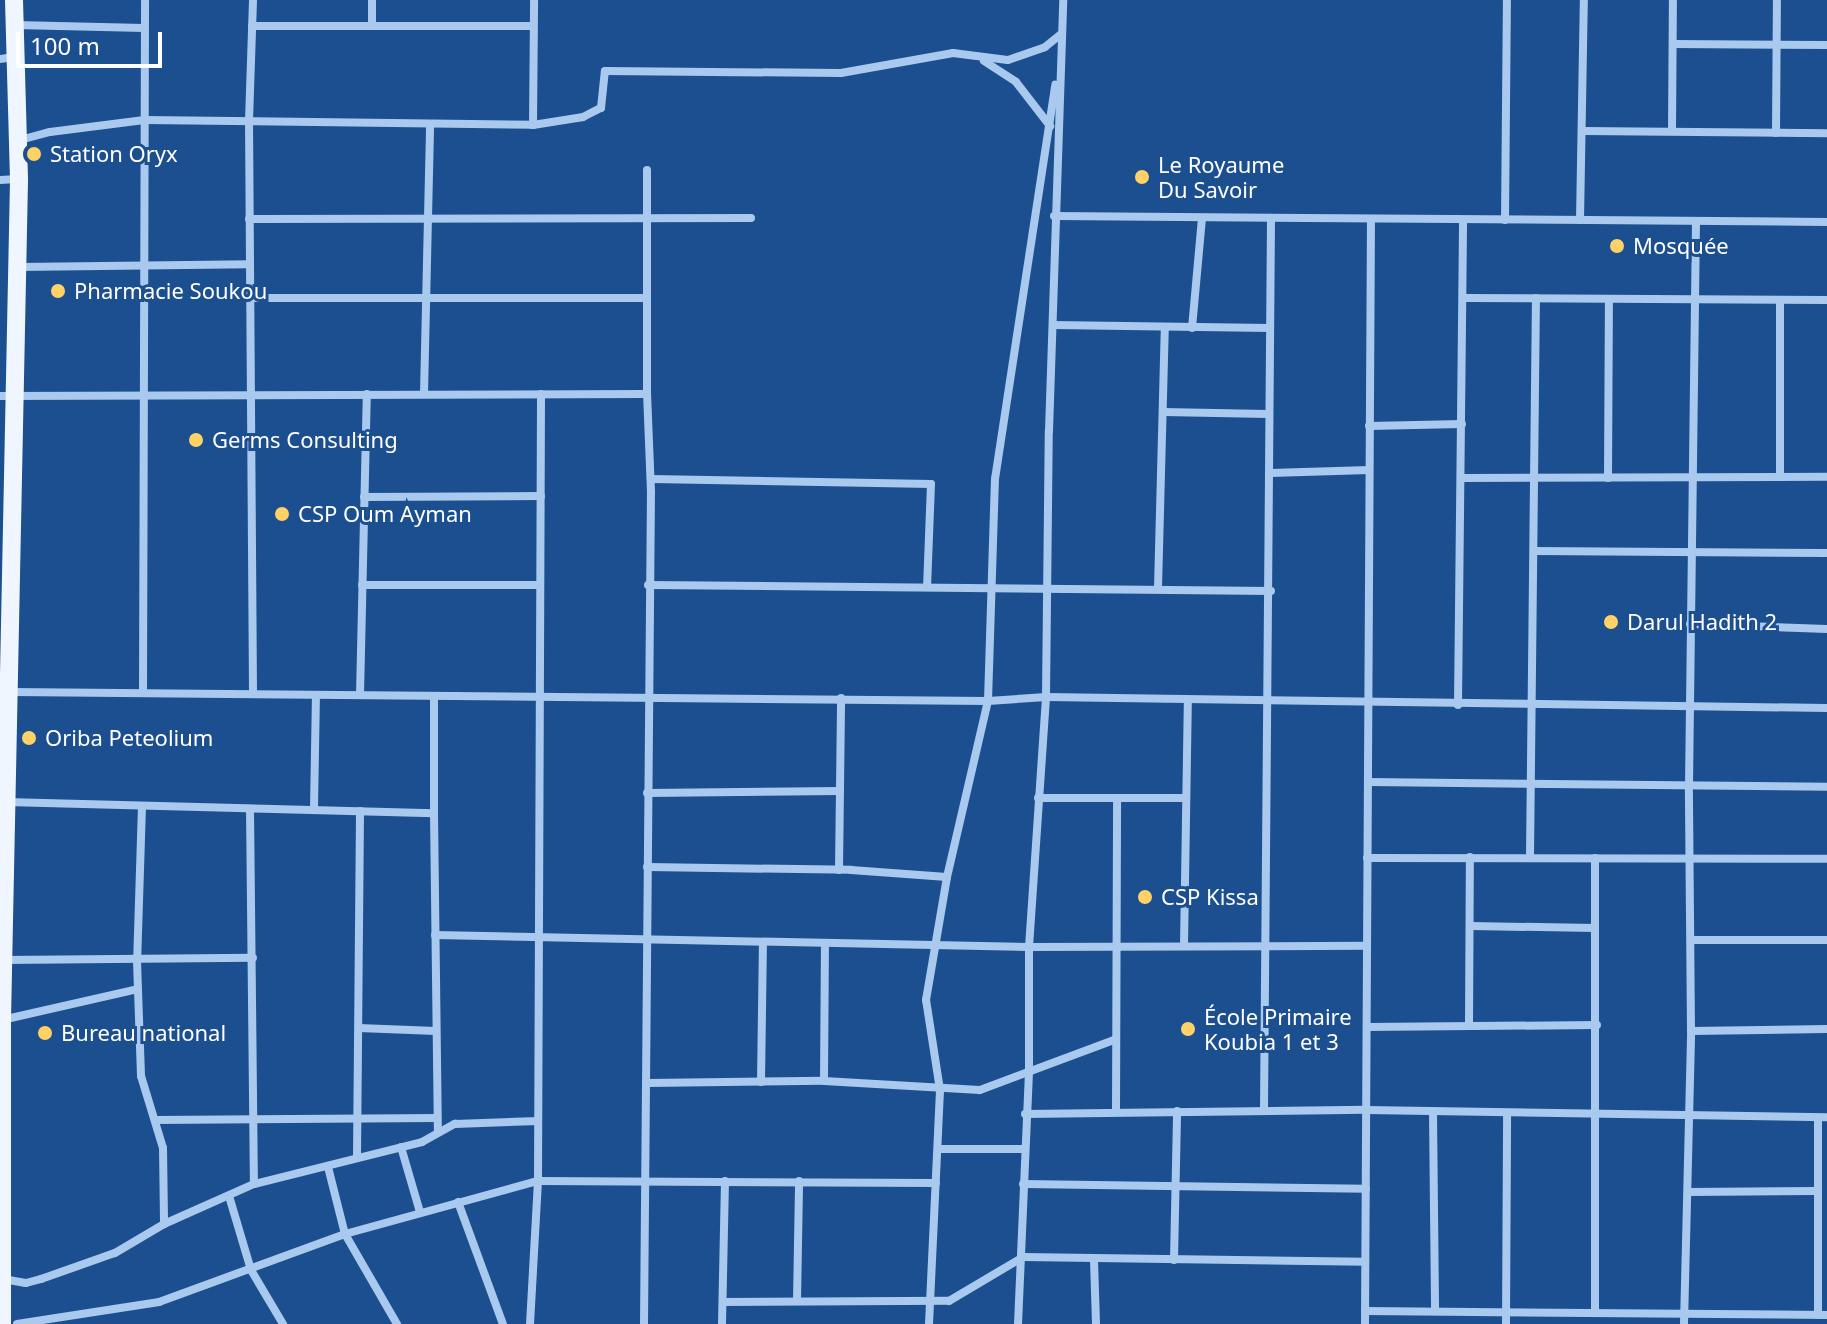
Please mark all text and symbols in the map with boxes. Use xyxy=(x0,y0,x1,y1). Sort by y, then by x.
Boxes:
scale bar xyxy=(20,16,166,66)
text: 100 m xyxy=(30,29,100,62)
place label: Station Oryx xyxy=(50,141,178,167)
marker: Station Oryx xyxy=(25,145,43,163)
place label: Le Royaume Du Savoir xyxy=(1158,151,1284,202)
marker: Le Royaume Du Savoir xyxy=(1133,168,1151,186)
place label: Mosquée xyxy=(1633,233,1729,259)
marker: Mosquée xyxy=(1608,237,1626,255)
place label: Pharmacie Soukou xyxy=(74,278,267,304)
marker: Pharmacie Soukou xyxy=(49,282,67,300)
place label: Germs Consulting xyxy=(212,427,398,453)
marker: Germs Consulting xyxy=(187,431,205,449)
place label: CSP Oum Ayman xyxy=(298,501,472,527)
marker: CSP Oum Ayman xyxy=(273,505,291,523)
place label: Darul Hadith 2 xyxy=(1627,609,1777,635)
marker: Darul Hadith 2 xyxy=(1602,613,1620,631)
place label: Oriba Peteolium xyxy=(45,725,213,751)
marker: Oriba Peteolium xyxy=(20,729,38,747)
place label: CSP Kissa xyxy=(1161,884,1259,910)
marker: CSP Kissa xyxy=(1136,888,1154,906)
place label: École Primaire Koubia 1 et 3 xyxy=(1204,1003,1352,1054)
place label: Bureau national xyxy=(61,1020,226,1046)
marker: École Primaire Koubia 1 et 3 xyxy=(1179,1020,1197,1038)
marker: Bureau national xyxy=(36,1024,54,1042)

